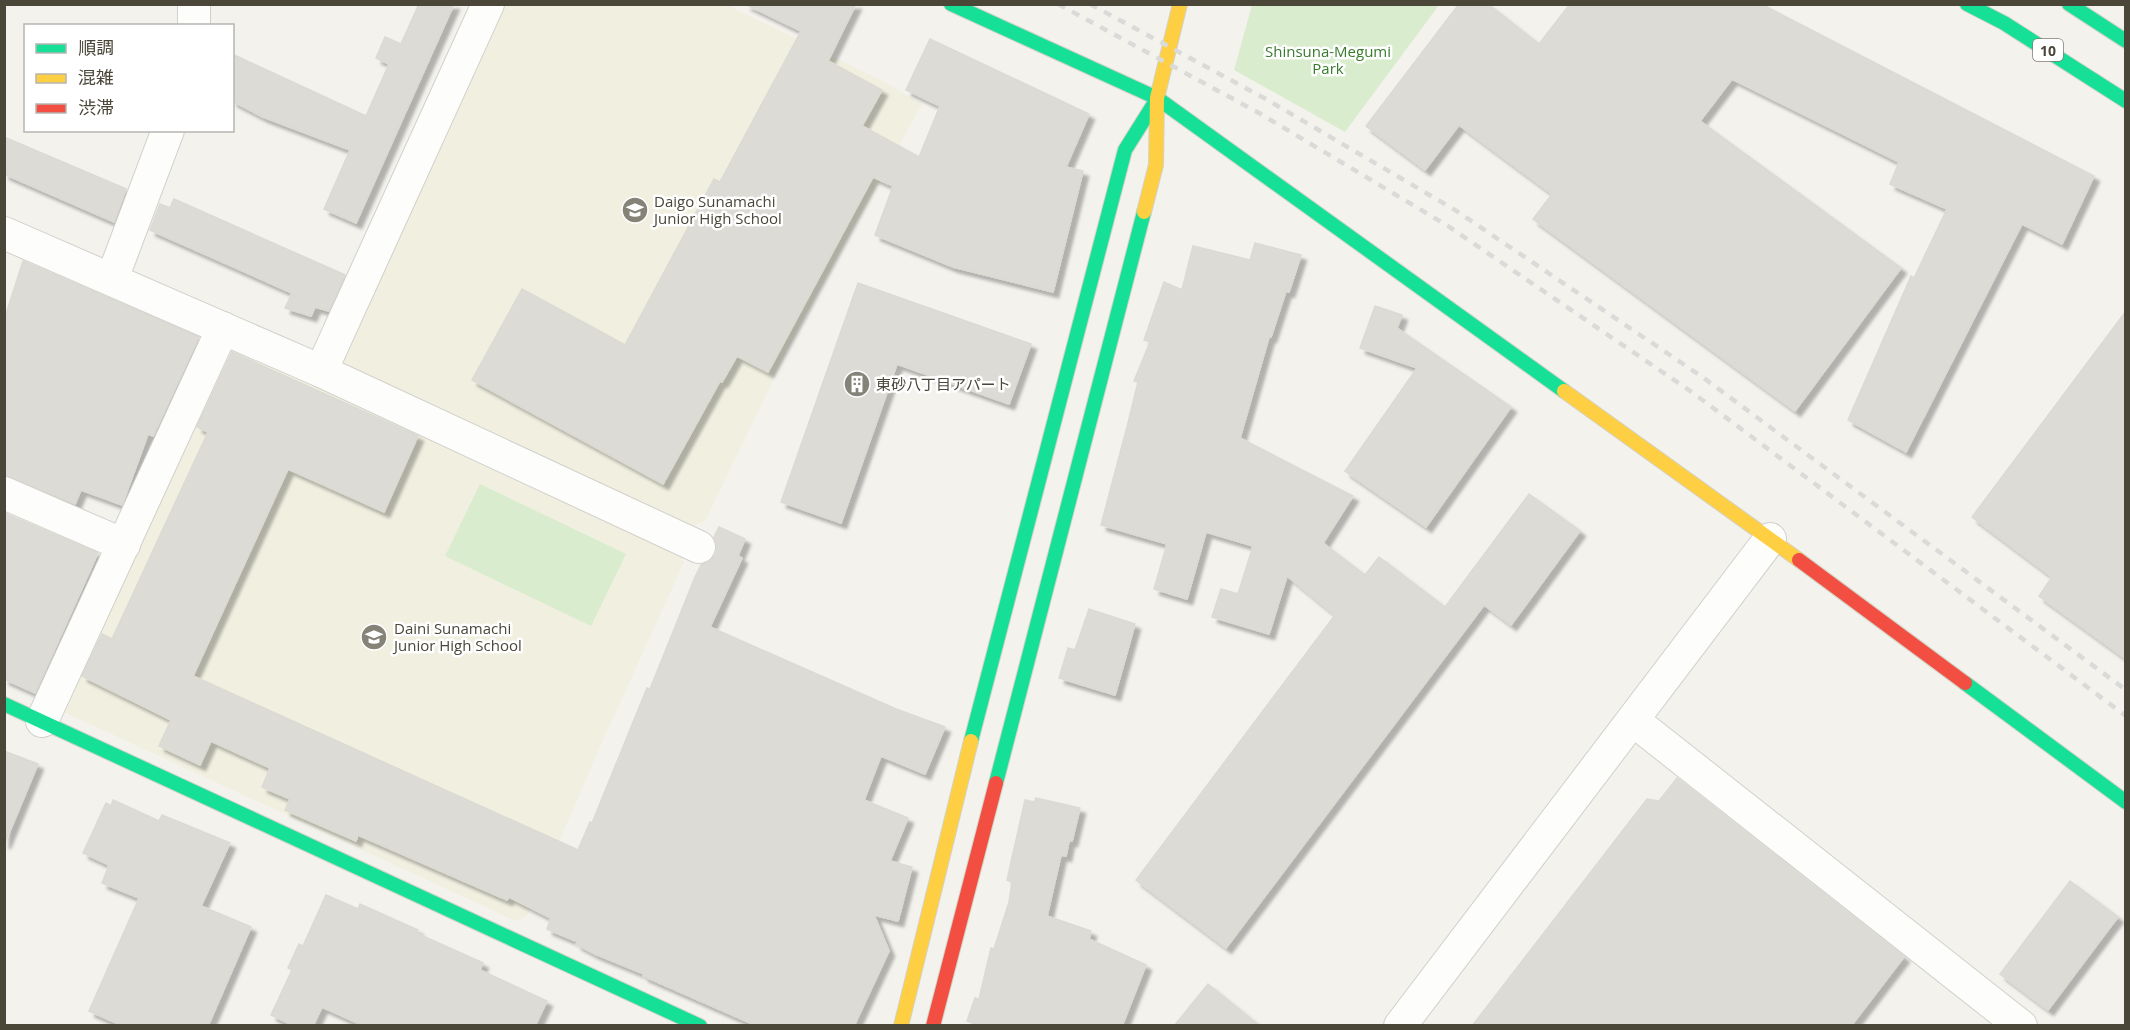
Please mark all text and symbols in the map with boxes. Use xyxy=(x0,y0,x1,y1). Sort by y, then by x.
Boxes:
legend xyxy=(24,24,234,132)
text: 順調 xyxy=(78,35,114,59)
road number: 10 xyxy=(2033,39,2063,61)
park label: Shinsuna-Megumi Park xyxy=(1265,41,1391,78)
text: 混雑 xyxy=(78,65,114,89)
text: 渋滞 xyxy=(78,95,114,119)
place label: Daigo Sunamachi Junior High School xyxy=(652,191,782,228)
school or university icon: Daigo Sunamachi Junior High School xyxy=(620,195,650,225)
building icon: 東砂八丁目アパート xyxy=(842,369,872,399)
place label: 東砂八丁目アパート xyxy=(876,374,1011,394)
place label: Daini Sunamachi Junior High School xyxy=(392,618,522,655)
school or university icon: Daini Sunamachi Junior High School xyxy=(359,622,389,652)

